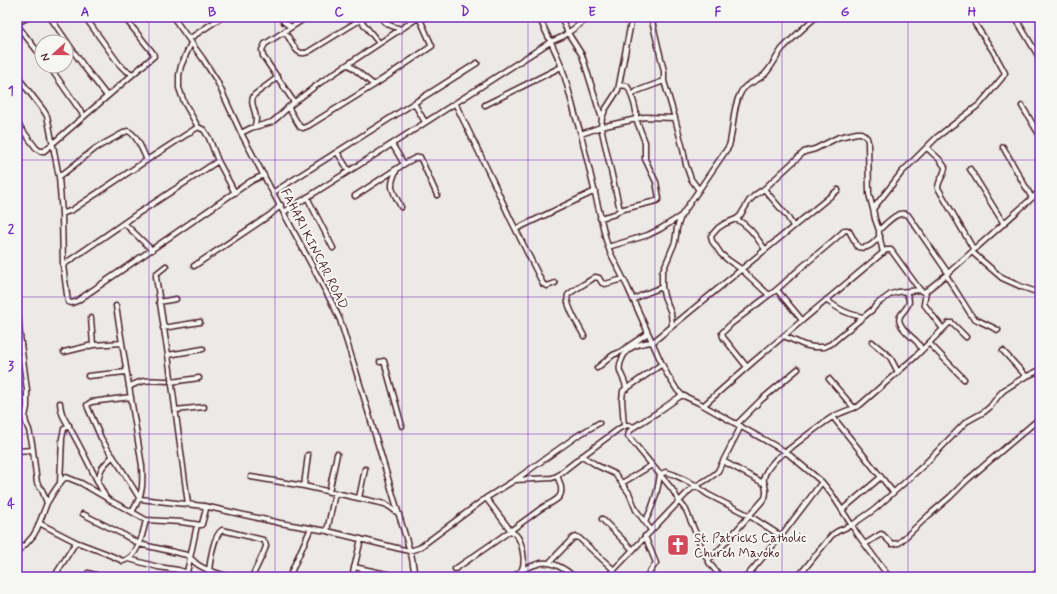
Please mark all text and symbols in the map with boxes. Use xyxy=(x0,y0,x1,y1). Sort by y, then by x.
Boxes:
text: A xyxy=(81,4,89,21)
text: B xyxy=(208,4,217,21)
text: C xyxy=(334,4,344,21)
text: D xyxy=(461,4,470,21)
text: E xyxy=(588,4,596,21)
text: F xyxy=(715,4,722,21)
text: G xyxy=(841,4,850,21)
text: H xyxy=(968,4,977,21)
north arrow xyxy=(34,34,74,74)
text: N xyxy=(38,51,53,63)
text: 1 xyxy=(8,83,14,100)
street label: FAHARI KINCAR ROAD xyxy=(276,186,352,312)
text: 2 xyxy=(8,221,15,238)
text: 3 xyxy=(8,358,14,375)
text: 4 xyxy=(7,496,15,513)
place label: St. Patricks Catholic Church Mavoko xyxy=(694,530,806,562)
church icon: St. Patricks Catholic Church Mavoko xyxy=(665,532,691,558)

